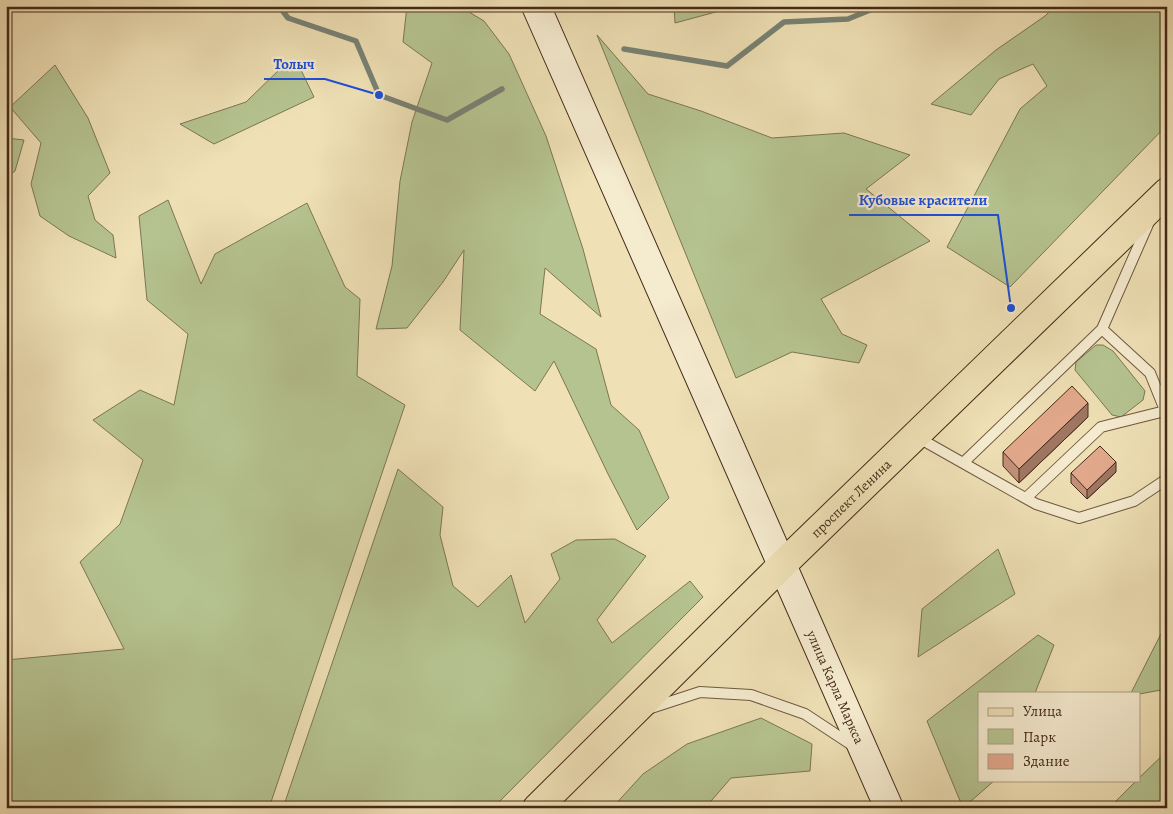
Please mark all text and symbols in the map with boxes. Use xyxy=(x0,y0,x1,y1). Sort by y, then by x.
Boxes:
callout: Толыч xyxy=(264,49,325,79)
text: Толыч xyxy=(273,54,315,74)
callout: Кубовые красители xyxy=(849,185,998,215)
text: Кубовые красители xyxy=(859,190,987,210)
street label: проспект Ленина xyxy=(807,455,896,542)
street label: улица Карла Маркса xyxy=(802,626,869,747)
legend xyxy=(978,692,1140,782)
text: Улица xyxy=(1023,701,1062,721)
text: Парк xyxy=(1023,727,1056,747)
text: Здание xyxy=(1023,751,1070,771)

